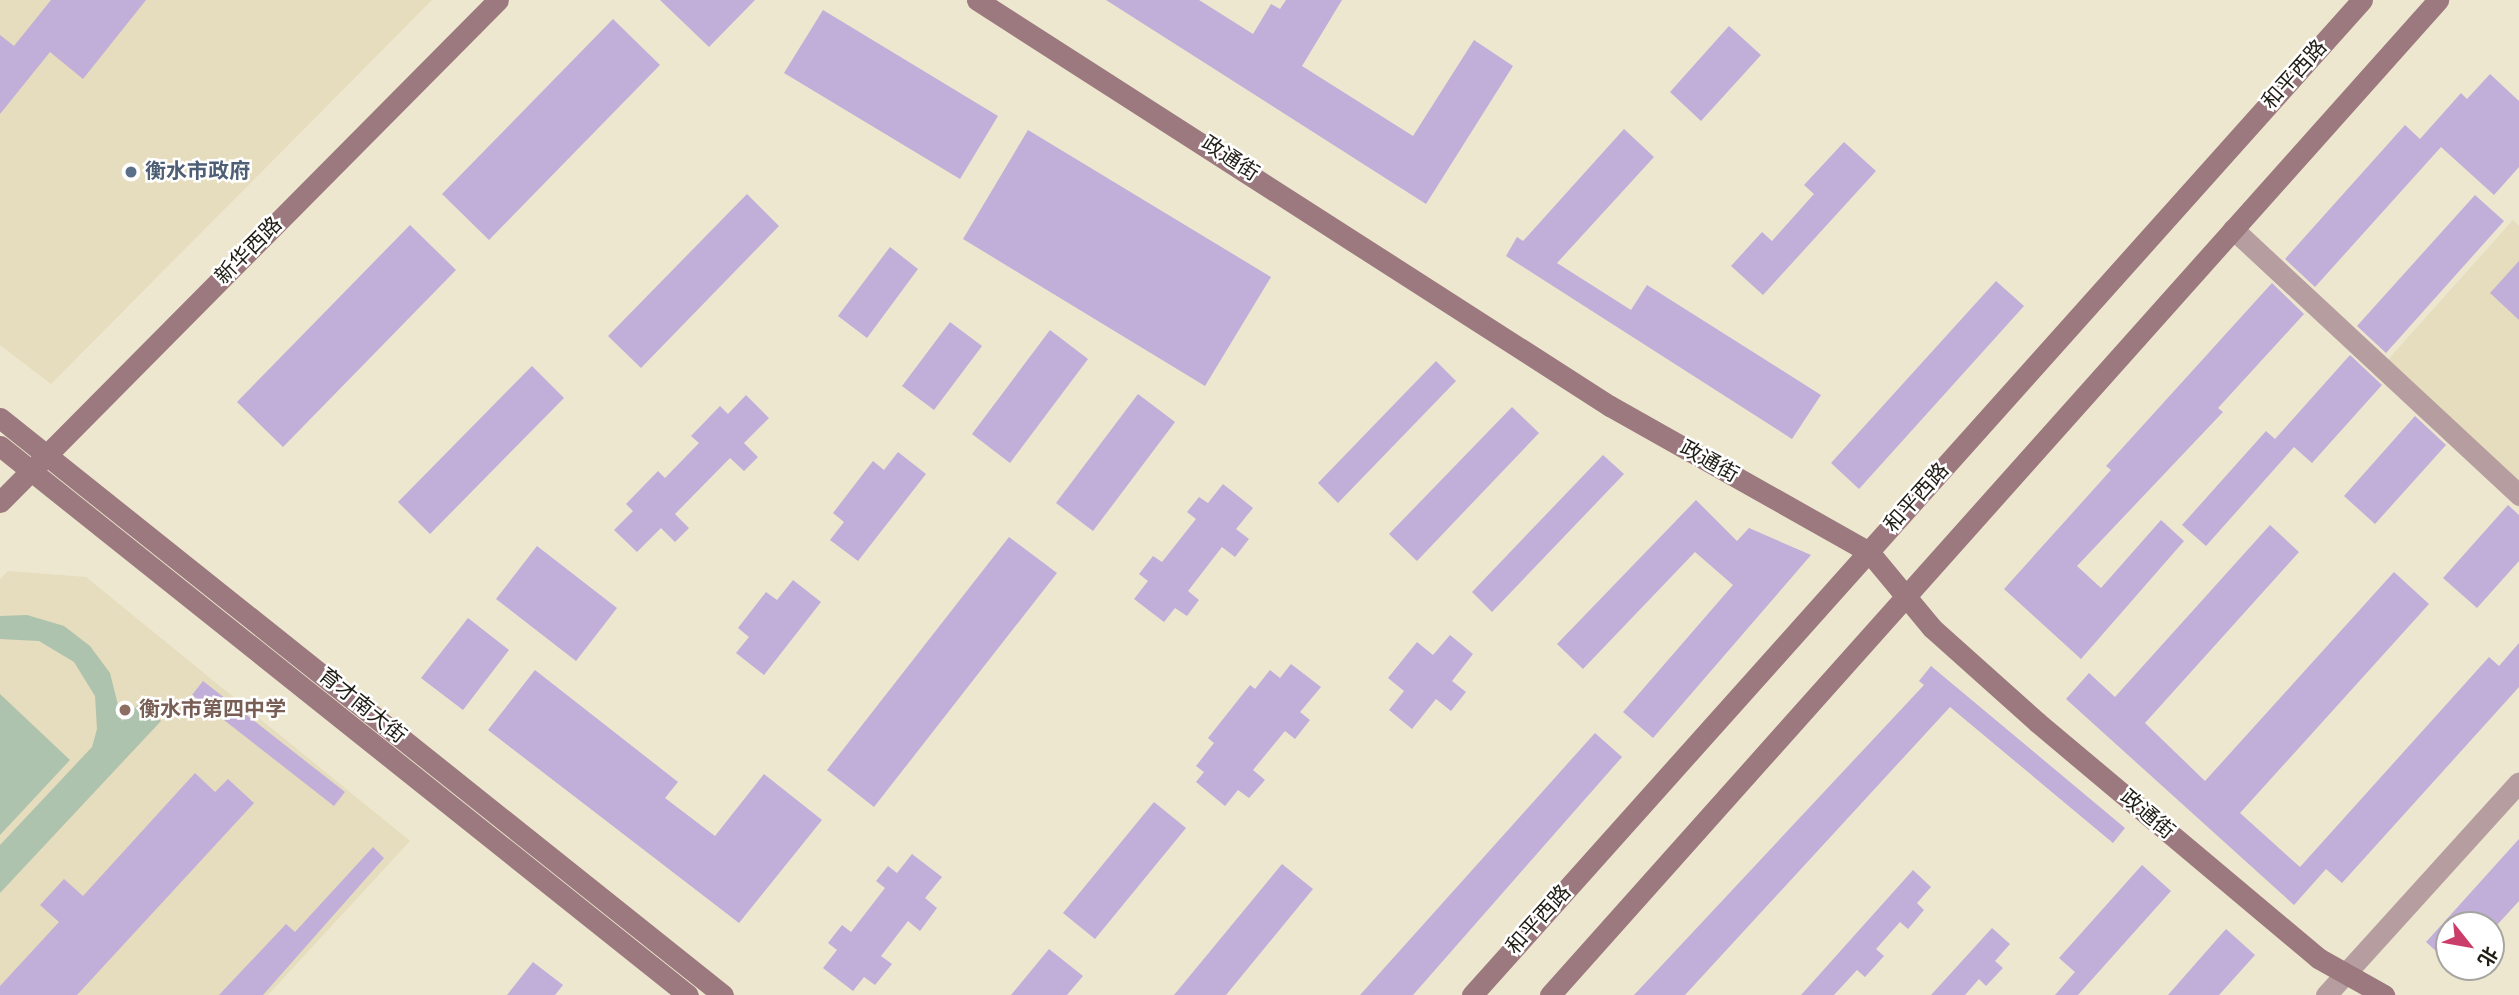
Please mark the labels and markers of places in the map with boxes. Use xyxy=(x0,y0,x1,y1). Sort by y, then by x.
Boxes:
place label: 衡水市政府 xyxy=(145,159,250,185)
marker: 衡水市政府 xyxy=(123,164,139,180)
place label: 衡水市第四中学 xyxy=(139,697,286,723)
marker: 衡水市第四中学 xyxy=(117,702,133,718)

